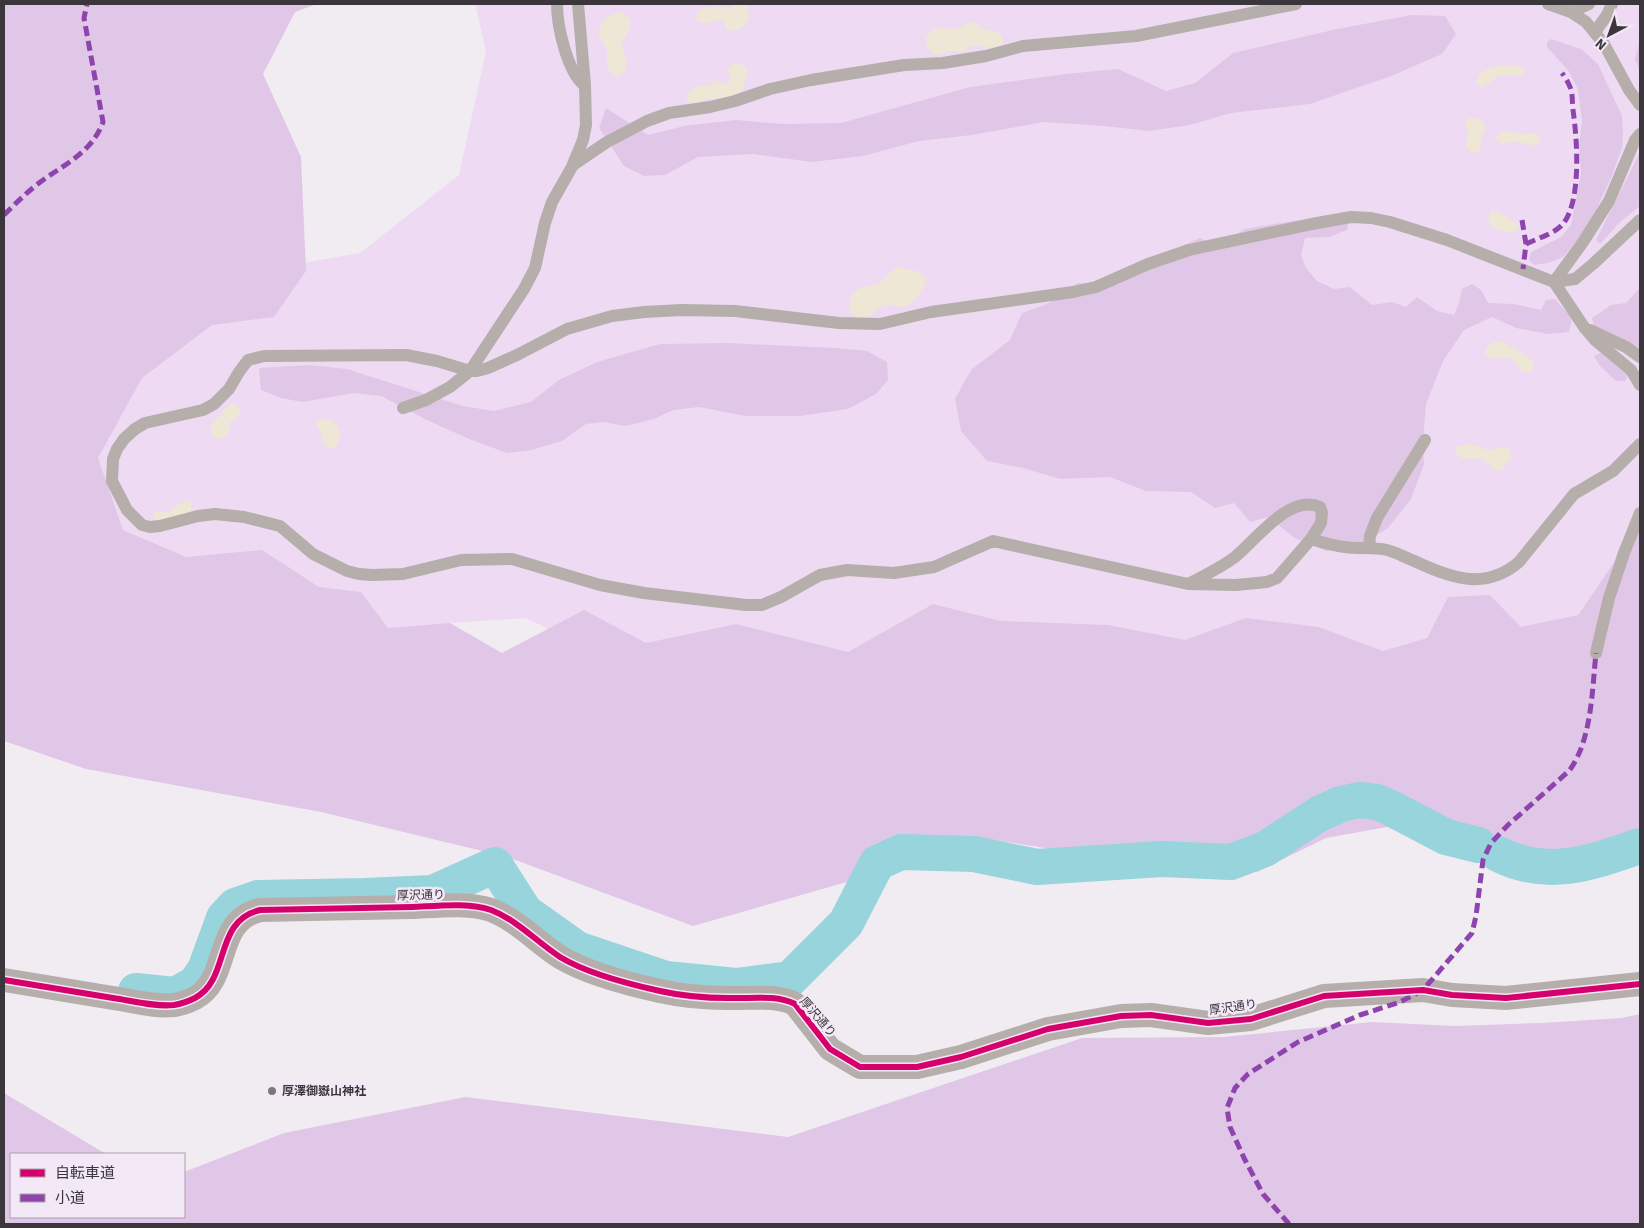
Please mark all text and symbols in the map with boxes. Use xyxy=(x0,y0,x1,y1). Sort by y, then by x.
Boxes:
north arrow xyxy=(1584,10,1634,60)
text: N xyxy=(1591,33,1611,55)
street label: 厚沢通り xyxy=(397,887,445,904)
street label: 厚沢通り xyxy=(795,994,840,1041)
street label: 厚沢通り xyxy=(1208,996,1258,1019)
place label: 厚澤御嶽山神社 xyxy=(282,1083,366,1100)
marker: 厚澤御嶽山神社 xyxy=(266,1085,278,1097)
legend xyxy=(10,1153,185,1218)
text: 自転車道 xyxy=(55,1163,115,1184)
text: 小道 xyxy=(55,1188,85,1209)

